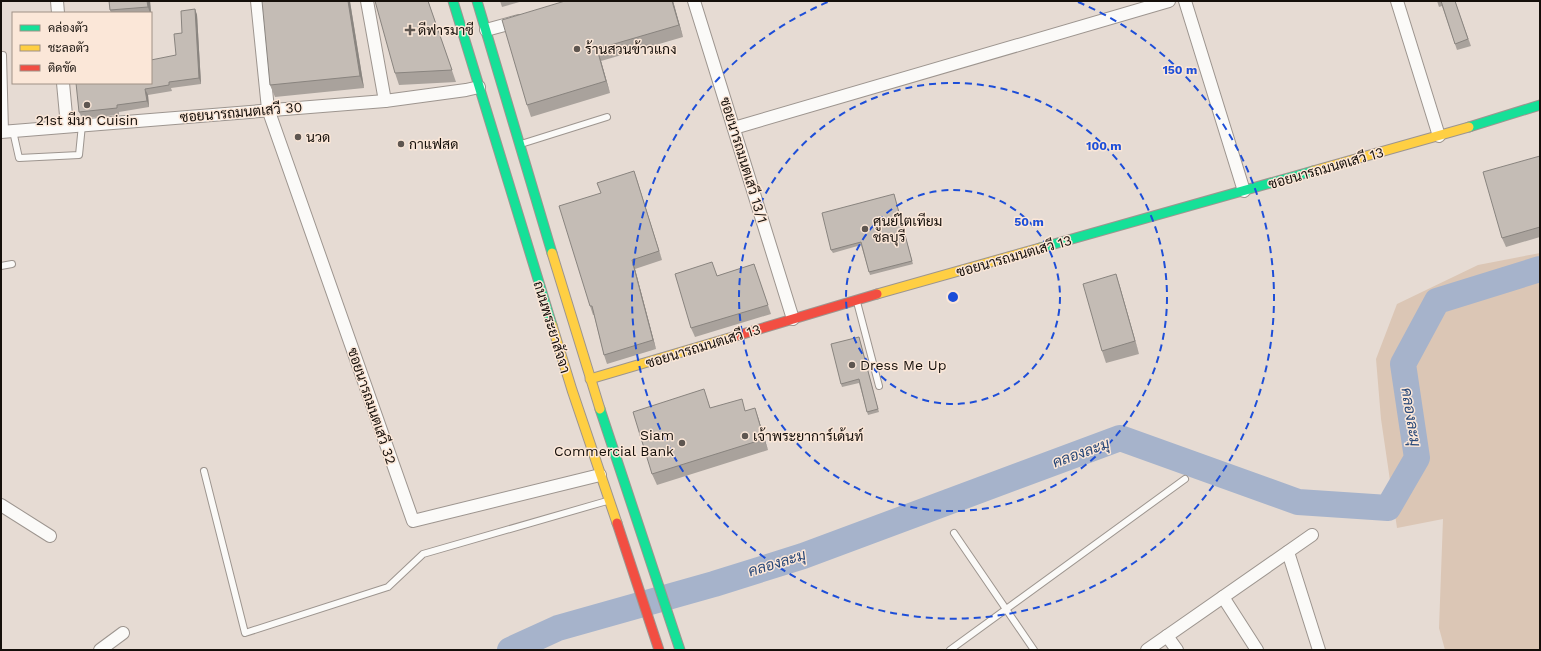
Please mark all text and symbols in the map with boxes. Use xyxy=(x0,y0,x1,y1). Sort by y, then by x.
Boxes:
legend xyxy=(12,12,152,84)
text: คล่องตัว xyxy=(48,21,88,35)
place label: ดีฟารมาซี xyxy=(418,21,474,38)
marker: ดีฟารมาซี xyxy=(405,25,415,35)
place label: ร้านสวนข้าวแกง xyxy=(585,40,677,57)
text: ชะลอตัว xyxy=(48,41,89,55)
marker: ร้านสวนข้าวแกง xyxy=(572,44,582,54)
text: ติดขัด xyxy=(48,61,77,75)
text: 150 m xyxy=(1163,63,1197,77)
street label: ซอยนารถมนตเสวี 13/1 xyxy=(717,95,772,225)
street label: ซอยนารถมนตเสวี 30 xyxy=(179,98,303,125)
marker: 21st มีนา Cuisin xyxy=(82,100,92,110)
place label: 21st มีนา Cuisin xyxy=(36,111,138,128)
place label: นวด xyxy=(306,129,330,145)
marker: นวด xyxy=(293,132,303,142)
place label: กาแฟสด xyxy=(409,136,458,152)
marker: กาแฟสด xyxy=(396,139,406,149)
text: 100 m xyxy=(1086,139,1122,153)
street label: ซอยนารถมนตเสวี 13 xyxy=(1266,143,1386,192)
place label: ศูนย์ไตเทียม ชลบุรี xyxy=(873,212,942,247)
text: 50 m xyxy=(1014,215,1044,229)
marker: ศูนย์ไตเทียม ชลบุรี xyxy=(860,224,870,234)
street label: ซอยนารถมนตเสวี 13 xyxy=(954,231,1074,280)
street label: ถนนพระยาสัจจา xyxy=(530,279,574,375)
centre of rings xyxy=(946,290,960,304)
street label: ซอยนารถมนตเสวี 13 xyxy=(643,320,762,371)
street label: ซอยนารถมนตเสวี 32 xyxy=(345,345,400,466)
place label: Dress Me Up xyxy=(860,357,946,373)
marker: Dress Me Up xyxy=(847,360,857,370)
water label: คลองละมุ xyxy=(1395,386,1425,448)
place label: Siam Commercial Bank xyxy=(554,427,674,459)
place label: เจ้าพระยาการ์เด้นท์ xyxy=(753,427,863,444)
marker: เจ้าพระยาการ์เด้นท์ xyxy=(740,431,750,441)
water label: คลองละมุ xyxy=(1050,434,1113,473)
marker: Siam Commercial Bank xyxy=(677,438,687,448)
water label: คลองละมุ xyxy=(746,546,809,582)

